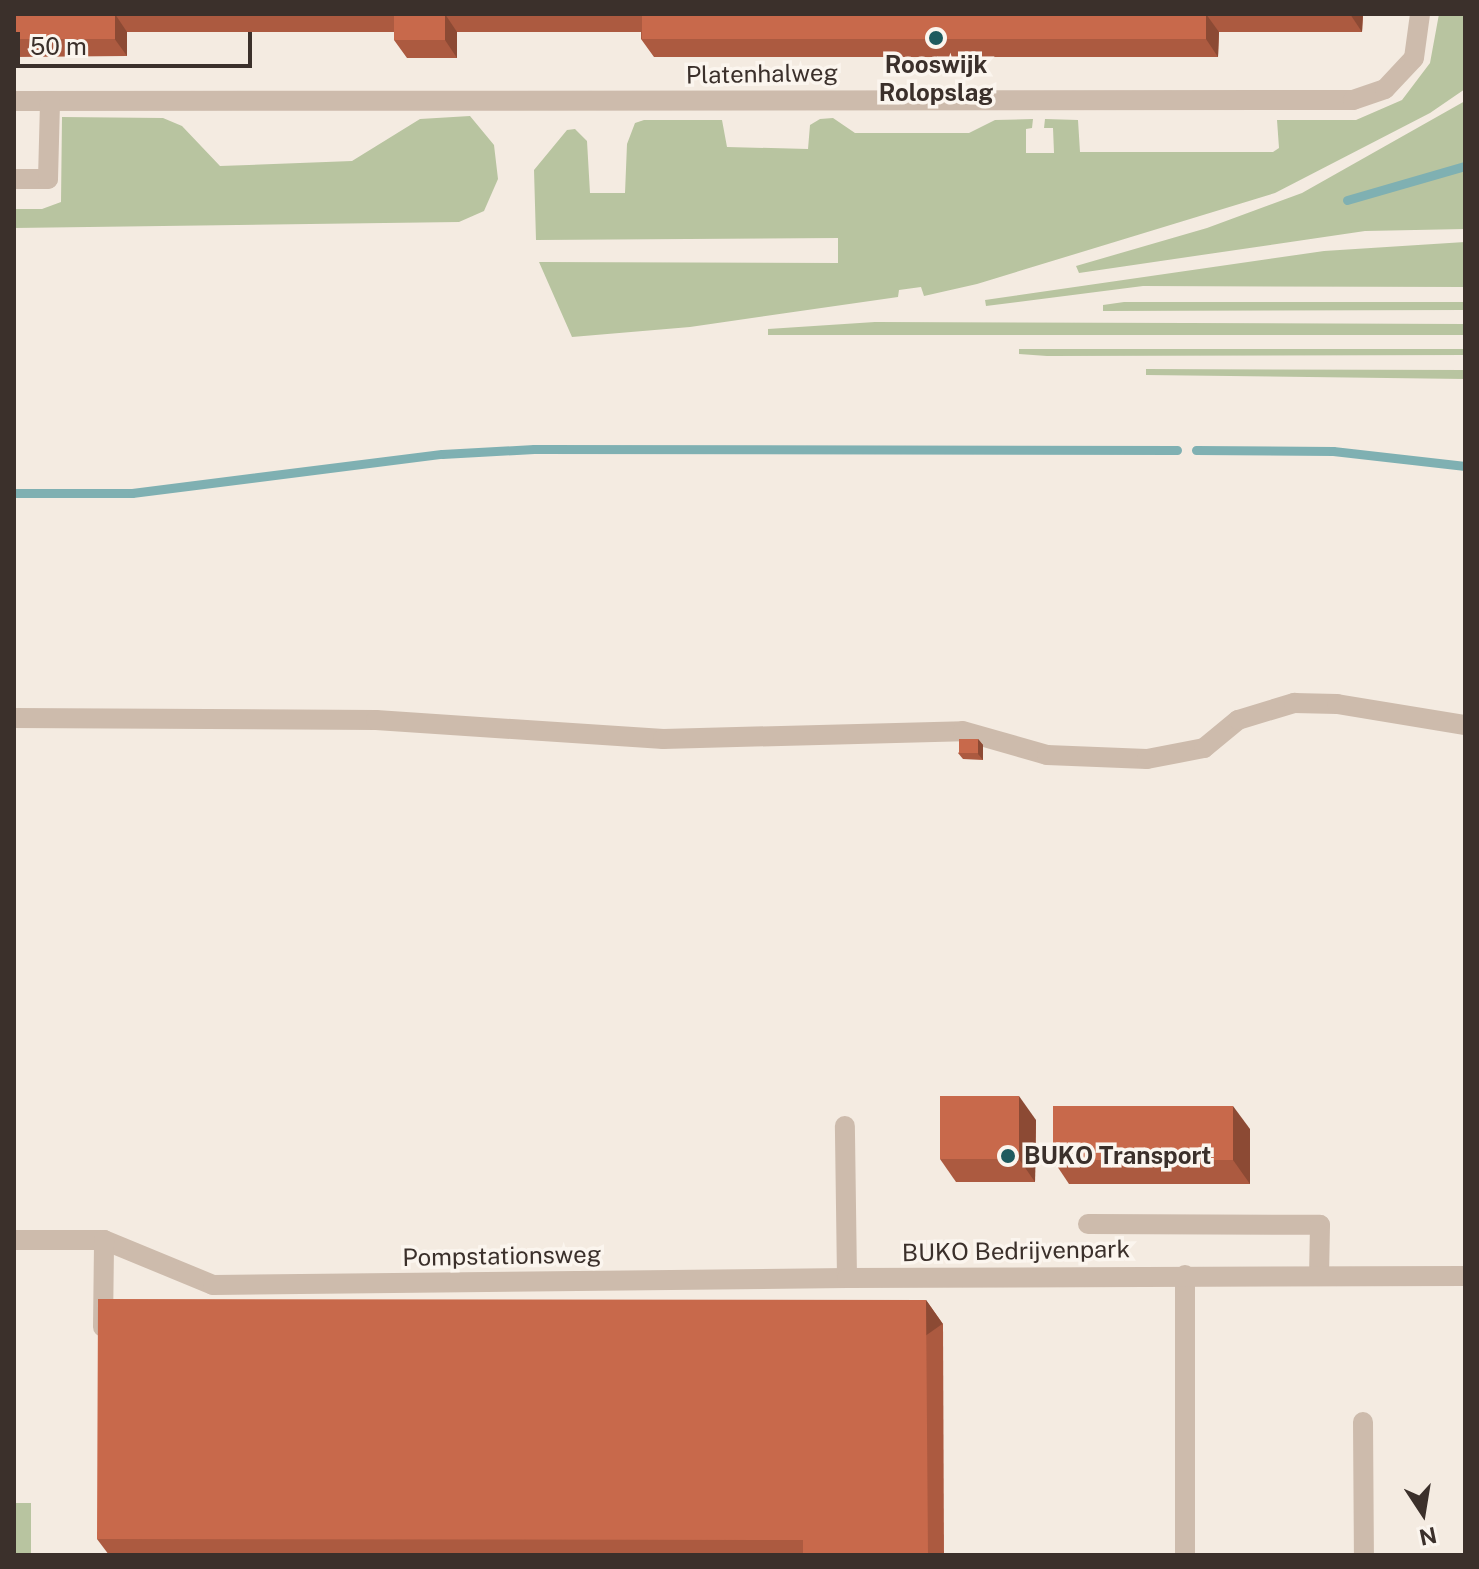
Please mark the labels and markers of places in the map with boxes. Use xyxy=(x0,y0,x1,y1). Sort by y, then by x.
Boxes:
marker: Rooswijk Rolopslag xyxy=(927,29,945,47)
place label: Rooswijk Rolopslag xyxy=(879,51,993,107)
place label: BUKO Transport xyxy=(1024,1142,1211,1170)
marker: BUKO Transport xyxy=(999,1147,1017,1165)

